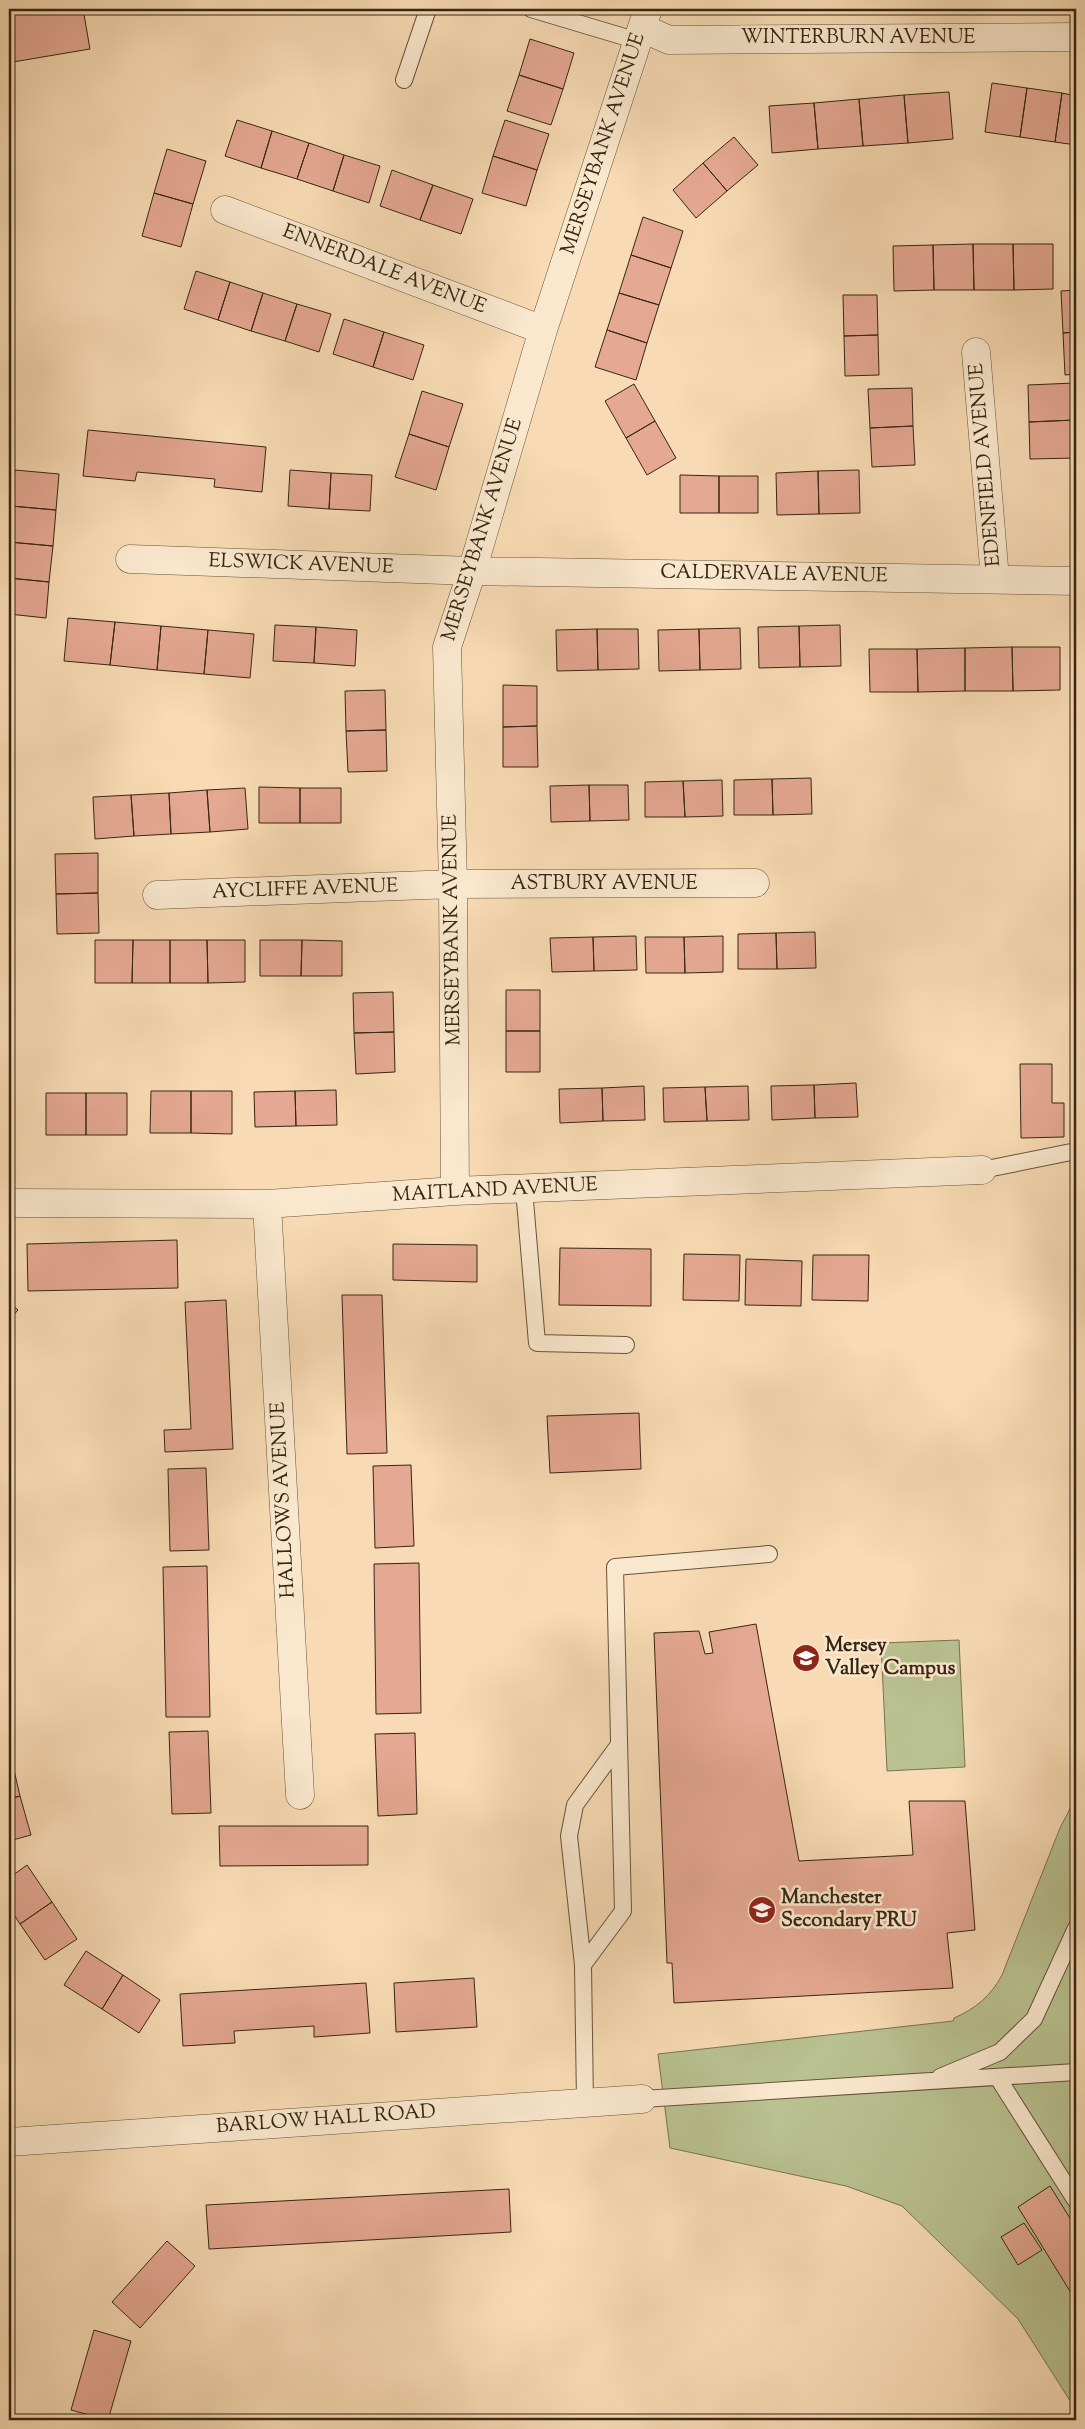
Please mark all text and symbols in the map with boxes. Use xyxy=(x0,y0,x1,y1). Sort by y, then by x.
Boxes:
street label: WINTERBURN AVENUE xyxy=(741,24,975,53)
street label: MERSEYBANK AVENUE xyxy=(554,29,654,259)
street label: ENNERDALE AVENUE xyxy=(278,218,490,322)
street label: EDENFIELD AVENUE xyxy=(963,362,1009,568)
street label: MERSEYBANK AVENUE xyxy=(435,415,531,645)
street label: ELSWICK AVENUE xyxy=(208,547,394,583)
street label: CALDERVALE AVENUE xyxy=(660,559,888,591)
street label: MERSEYBANK AVENUE xyxy=(436,814,470,1046)
street label: ASTBURY AVENUE xyxy=(510,870,698,899)
street label: AYCLIFFE AVENUE xyxy=(211,872,399,908)
street label: MAITLAND AVENUE xyxy=(392,1171,598,1211)
street label: HALLOWS AVENUE xyxy=(264,1401,304,1599)
place label: Mersey Valley Campus xyxy=(825,1632,955,1684)
school or university icon: Mersey Valley Campus xyxy=(791,1643,821,1673)
place label: Manchester Secondary PRU xyxy=(781,1884,917,1936)
school or university icon: Manchester Secondary PRU xyxy=(747,1895,777,1925)
street label: BARLOW HALL ROAD xyxy=(215,2098,437,2142)

